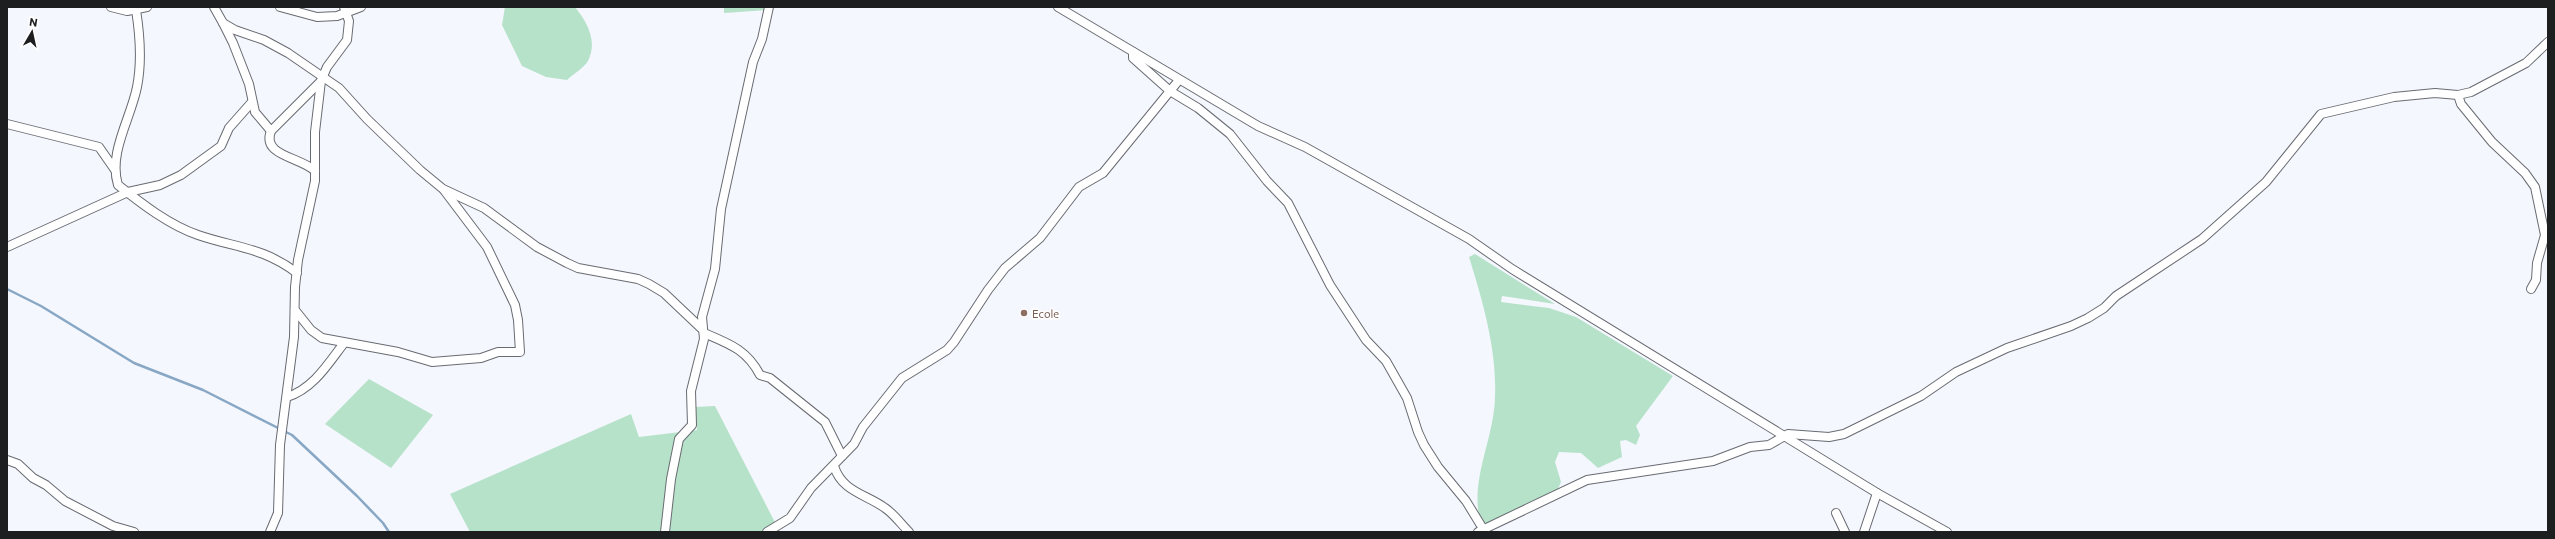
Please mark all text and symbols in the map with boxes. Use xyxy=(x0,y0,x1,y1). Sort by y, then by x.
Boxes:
north arrow xyxy=(12,12,52,52)
text: N xyxy=(29,15,39,29)
place label: Ecole xyxy=(1032,307,1059,320)
marker: Ecole xyxy=(1019,308,1029,318)

